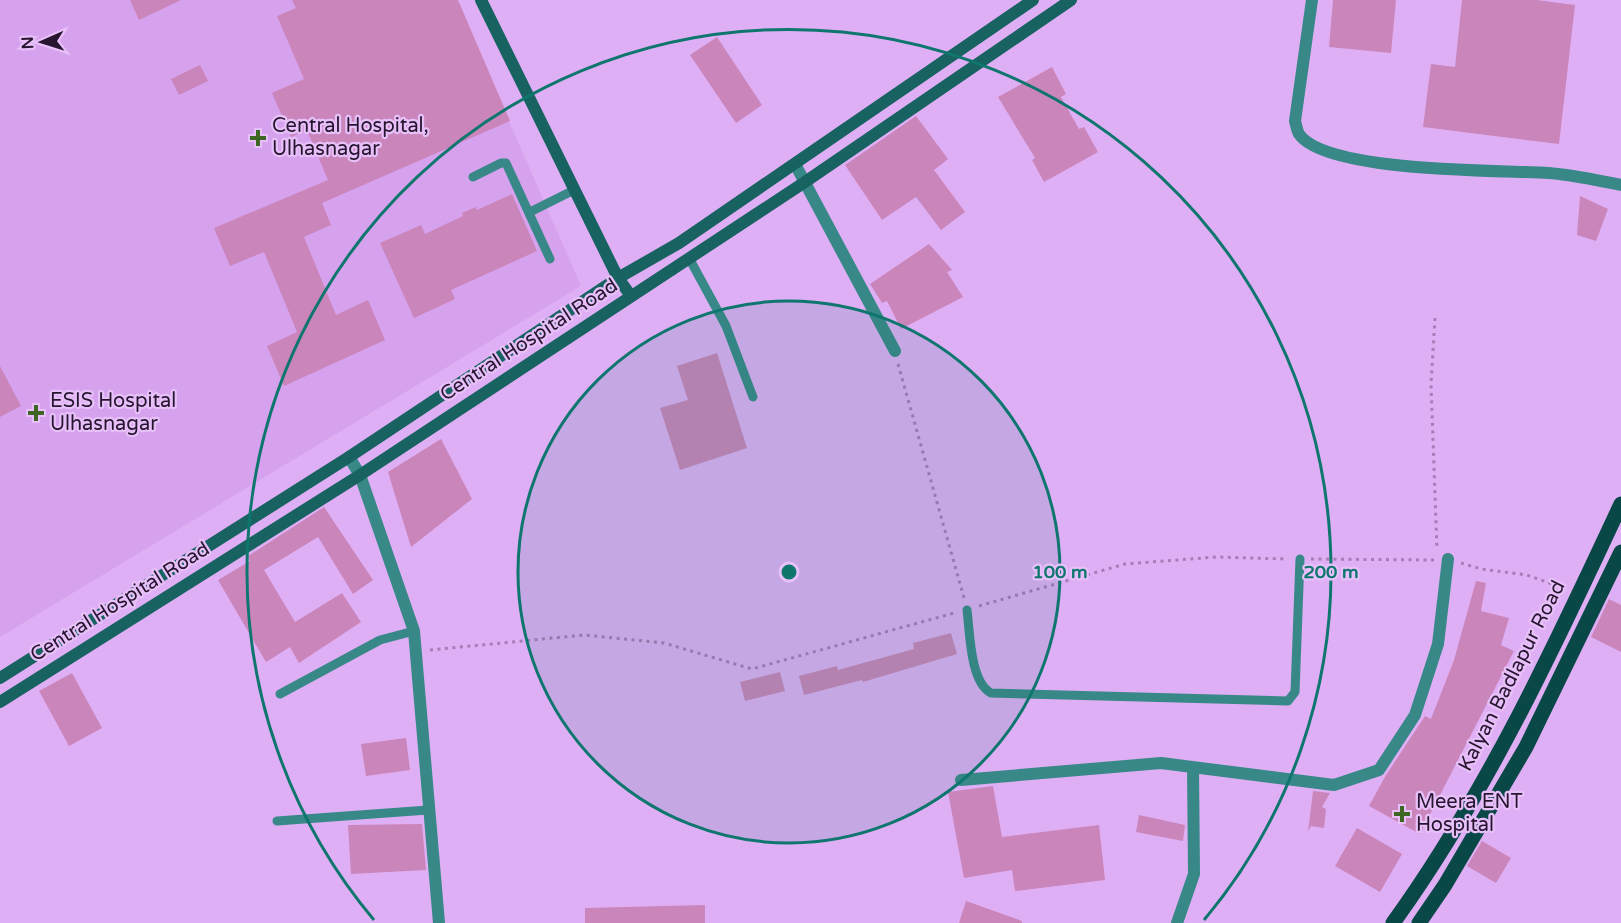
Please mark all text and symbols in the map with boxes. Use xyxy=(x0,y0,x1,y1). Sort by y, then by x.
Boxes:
north arrow xyxy=(12,12,72,72)
text: N xyxy=(18,36,38,50)
place label: Central Hospital, Ulhasnagar xyxy=(272,114,429,161)
marker: Central Hospital, Ulhasnagar xyxy=(249,129,267,147)
street label: Central Hospital Road xyxy=(436,274,622,406)
place label: ESIS Hospital Ulhasnagar xyxy=(50,389,176,436)
marker: ESIS Hospital Ulhasnagar xyxy=(27,404,45,422)
street label: Central Hospital Road xyxy=(26,537,214,667)
text: 100 m xyxy=(1032,561,1088,583)
text: 200 m xyxy=(1303,561,1359,583)
centre of rings xyxy=(779,562,799,582)
street label: Kalyan Badlapur Road xyxy=(1453,577,1571,775)
place label: Meera ENT Hospital xyxy=(1416,790,1523,837)
marker: Meera ENT Hospital xyxy=(1393,805,1411,823)

